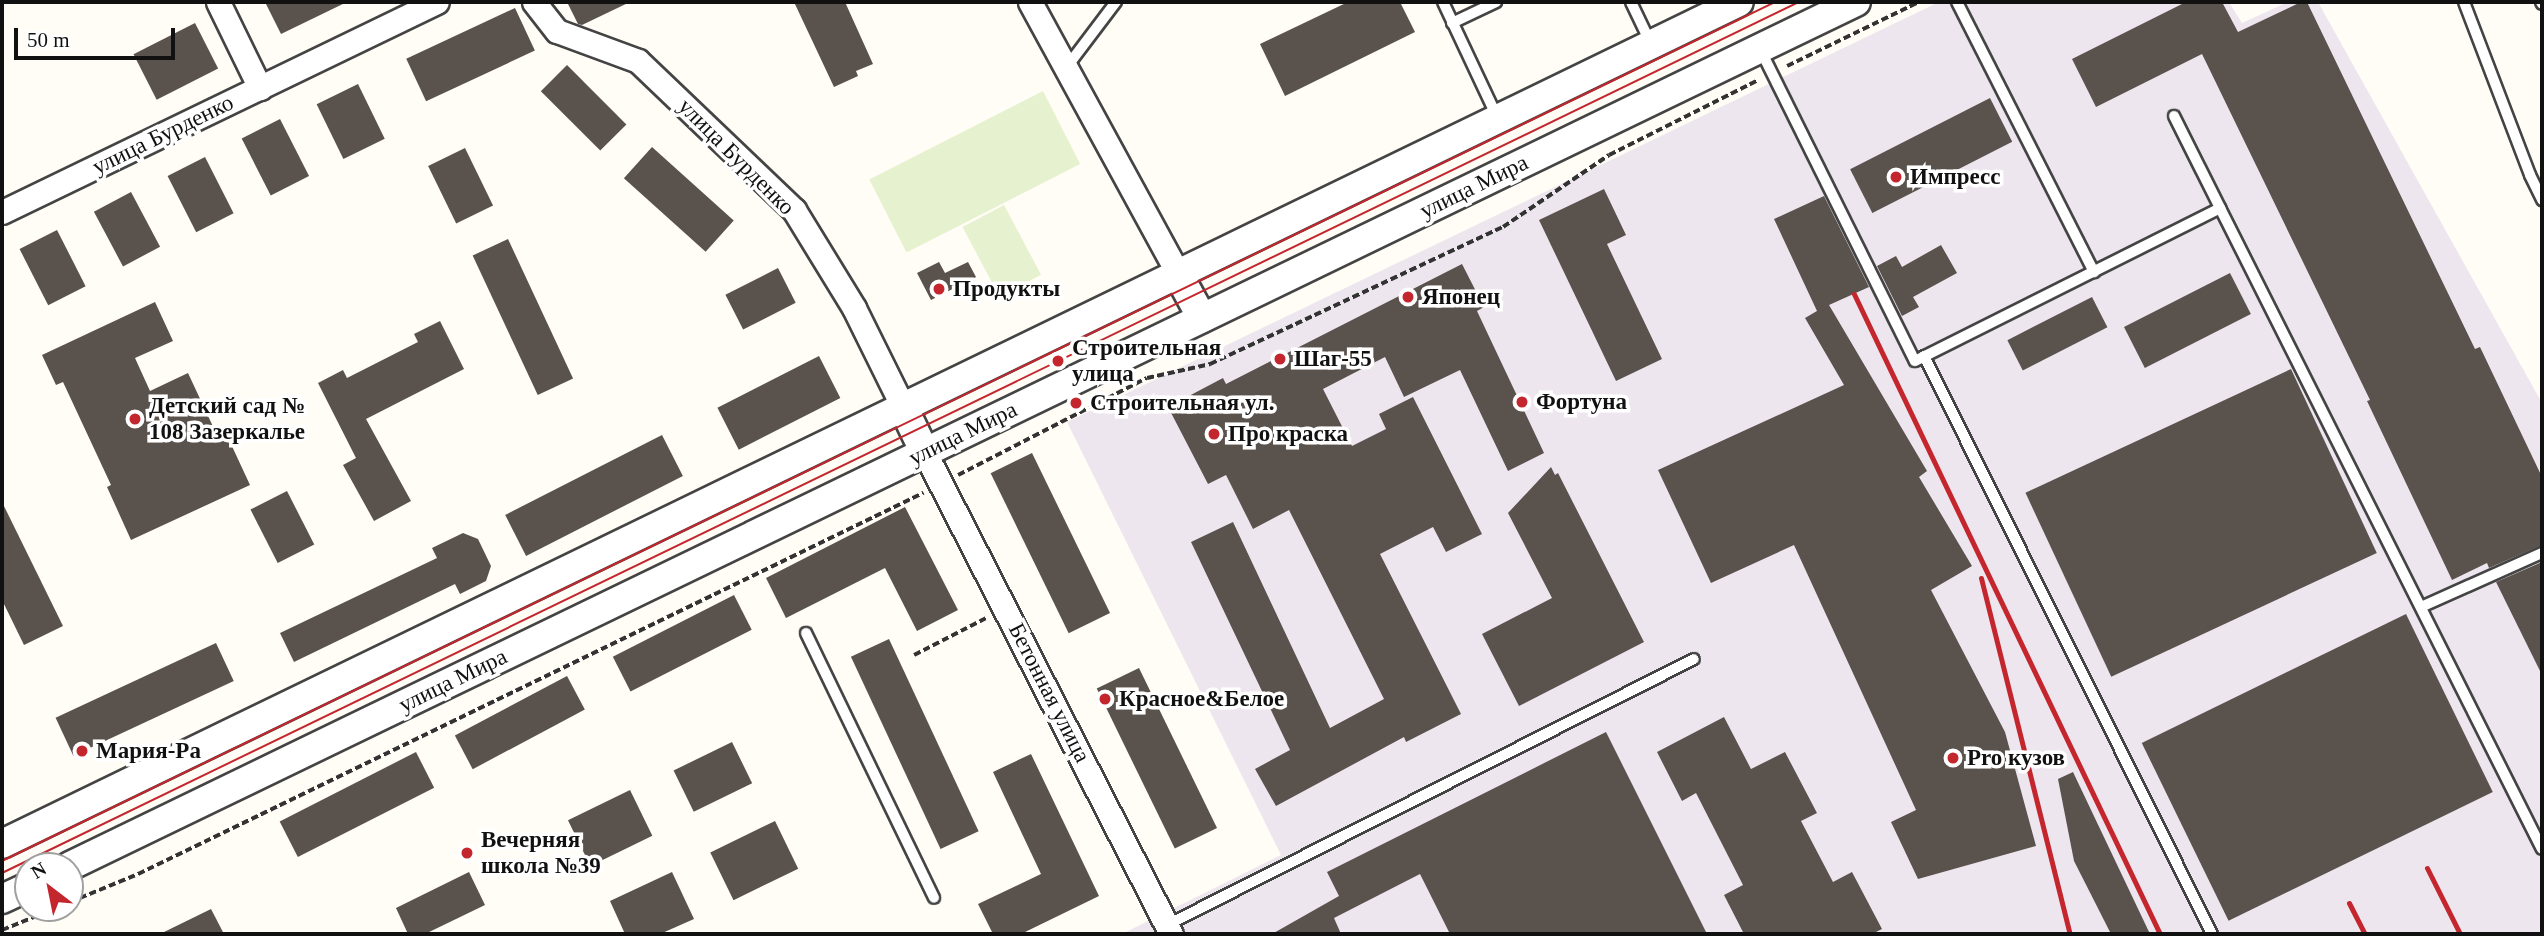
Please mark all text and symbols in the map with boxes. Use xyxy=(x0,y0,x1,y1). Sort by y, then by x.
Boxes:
scale bar xyxy=(18,14,178,58)
text: 50 m xyxy=(27,28,70,52)
street label: улица Бурденко xyxy=(88,89,238,181)
street label: улица Бурденко xyxy=(672,93,800,221)
street label: улица Мира xyxy=(1415,149,1533,225)
place label: Импресс xyxy=(1910,163,2001,191)
marker: Импресс xyxy=(1888,169,1904,185)
place label: Продукты xyxy=(953,275,1060,303)
marker: Продукты xyxy=(931,281,947,297)
place label: Японец xyxy=(1422,283,1500,311)
marker: Японец xyxy=(1400,289,1416,305)
place label: Строительная улица xyxy=(1072,334,1221,388)
place label: Шаг-55 xyxy=(1294,345,1372,373)
marker: Шаг-55 xyxy=(1272,351,1288,367)
marker: Строительная улица xyxy=(1050,353,1066,369)
place label: Фортуна xyxy=(1536,388,1627,416)
place label: Строительная ул. xyxy=(1090,389,1275,417)
place label: Детский сад № 108 Зазеркалье xyxy=(149,392,305,446)
marker: Фортуна xyxy=(1514,394,1530,410)
marker: Строительная ул. xyxy=(1068,395,1084,411)
street label: улица Мира xyxy=(904,396,1022,472)
marker: Детский сад № 108 Зазеркалье xyxy=(127,411,143,427)
place label: Про краска xyxy=(1228,420,1348,448)
marker: Про краска xyxy=(1206,426,1222,442)
street label: Бетонная улица xyxy=(1002,619,1096,767)
street label: улица Мира xyxy=(394,643,512,719)
place label: Красное&Белое xyxy=(1119,685,1284,713)
marker: Красное&Белое xyxy=(1097,691,1113,707)
place label: Мария-Ра xyxy=(96,737,201,765)
marker: Мария-Ра xyxy=(74,743,90,759)
place label: Pro кузов xyxy=(1967,744,2065,772)
marker: Pro кузов xyxy=(1945,750,1961,766)
place label: Вечерняя школа №39 xyxy=(481,826,601,880)
marker: Вечерняя школа №39 xyxy=(459,845,475,861)
north arrow xyxy=(14,852,84,922)
text: N xyxy=(27,858,50,883)

